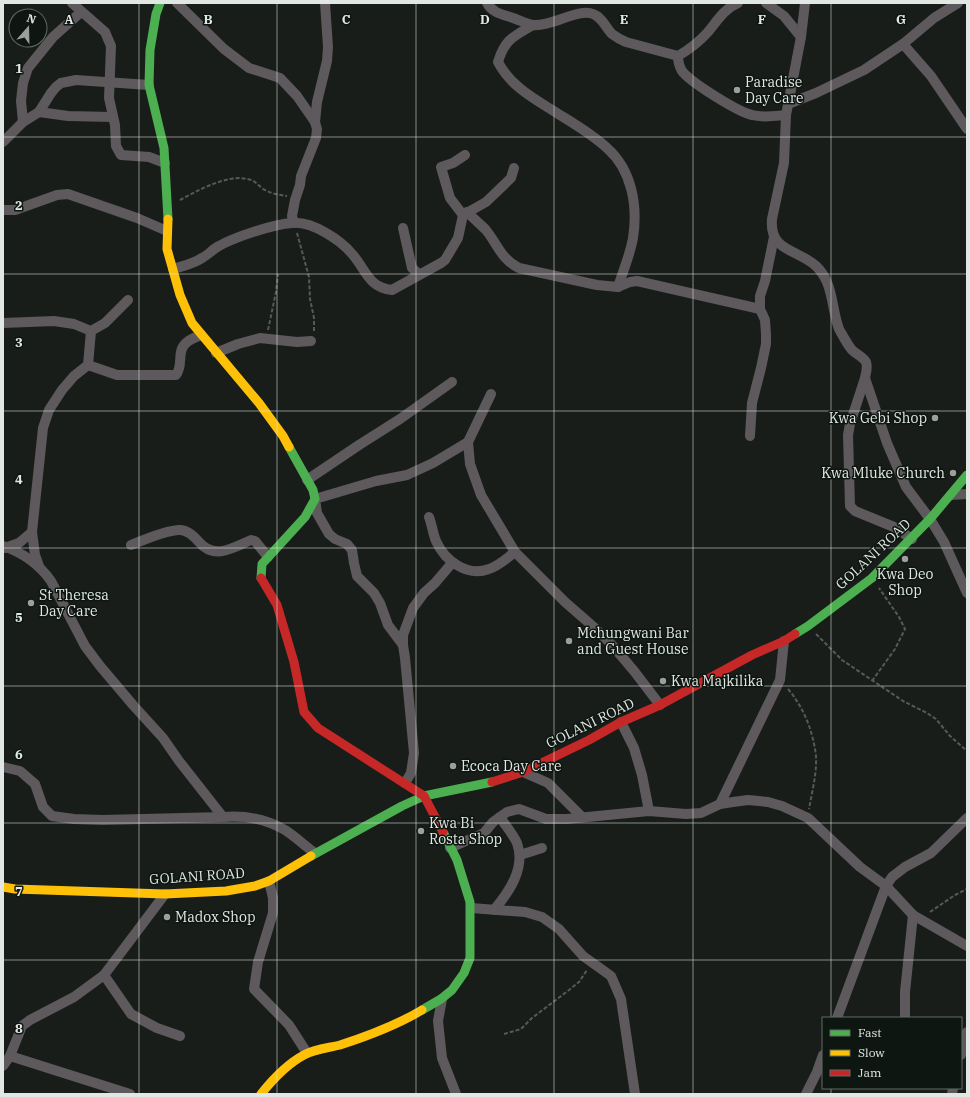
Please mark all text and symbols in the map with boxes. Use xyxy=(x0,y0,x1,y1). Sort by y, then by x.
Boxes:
north arrow xyxy=(8,8,48,48)
text: N xyxy=(25,11,38,27)
text: A xyxy=(64,11,74,28)
text: B xyxy=(203,11,213,28)
text: C xyxy=(342,11,351,28)
text: D xyxy=(480,11,490,28)
text: E xyxy=(620,11,628,28)
text: F xyxy=(758,11,766,28)
text: G xyxy=(896,11,906,28)
text: 1 xyxy=(15,60,23,77)
place label: Paradise Day Care xyxy=(745,73,803,107)
marker: Paradise Day Care xyxy=(732,85,742,95)
text: 2 xyxy=(15,197,23,214)
text: 3 xyxy=(15,334,23,351)
place label: Kwa Gebi Shop xyxy=(829,409,927,427)
marker: Kwa Gebi Shop xyxy=(930,413,940,423)
place label: Kwa Mluke Church xyxy=(821,464,945,482)
marker: Kwa Mluke Church xyxy=(948,468,958,478)
text: 4 xyxy=(15,471,23,488)
street label: GOLANI ROAD xyxy=(832,515,914,593)
marker: Kwa Deo Shop xyxy=(900,554,910,564)
place label: Kwa Deo Shop xyxy=(877,565,933,599)
place label: St Theresa Day Care xyxy=(39,586,109,620)
marker: St Theresa Day Care xyxy=(26,598,36,608)
text: 5 xyxy=(15,609,23,626)
place label: Mchungwani Bar and Guest House xyxy=(577,624,689,658)
marker: Mchungwani Bar and Guest House xyxy=(564,636,574,646)
place label: Kwa Majkilika xyxy=(671,672,764,690)
marker: Kwa Majkilika xyxy=(658,676,668,686)
street label: GOLANI ROAD xyxy=(543,694,637,752)
text: 6 xyxy=(15,746,23,763)
place label: Ecoca Day Care xyxy=(461,757,561,775)
marker: Ecoca Day Care xyxy=(448,761,458,771)
place label: Kwa Bi Rosta Shop xyxy=(429,814,502,848)
marker: Kwa Bi Rosta Shop xyxy=(416,826,426,836)
street label: GOLANI ROAD xyxy=(149,864,246,888)
text: 7 xyxy=(15,883,23,900)
place label: Madox Shop xyxy=(175,908,256,926)
marker: Madox Shop xyxy=(162,912,172,922)
legend xyxy=(822,1017,962,1089)
text: 8 xyxy=(15,1020,23,1037)
text: Fast xyxy=(858,1025,882,1040)
text: Slow xyxy=(858,1045,885,1060)
text: Jam xyxy=(858,1065,882,1080)

